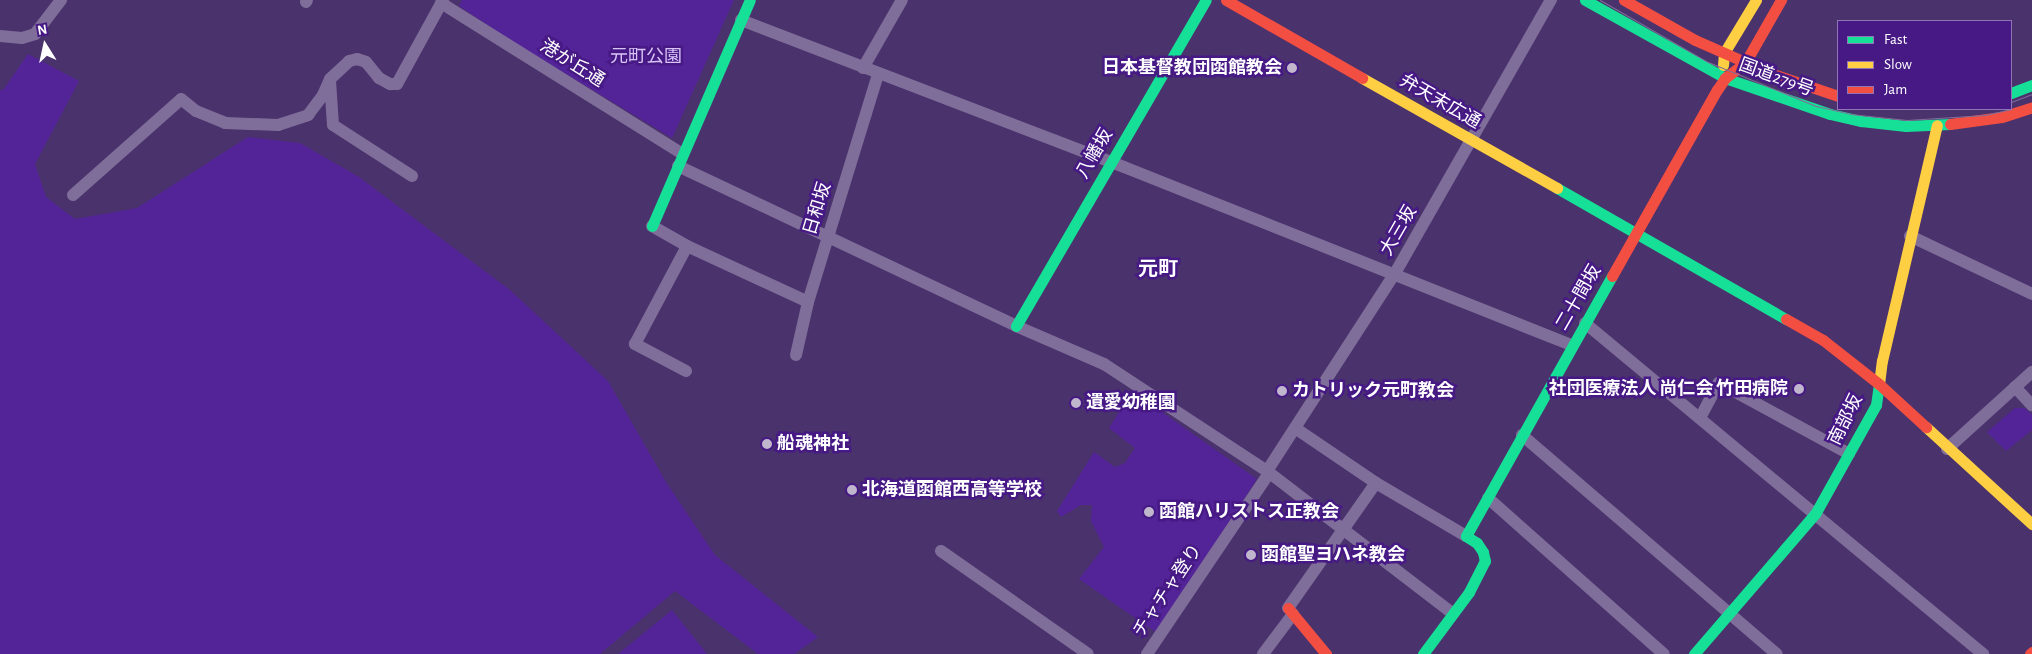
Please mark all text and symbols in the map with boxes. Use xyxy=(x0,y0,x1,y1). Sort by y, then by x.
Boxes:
north arrow xyxy=(20,20,70,70)
legend xyxy=(1837,20,2012,110)
text: N xyxy=(36,22,48,38)
text: Fast xyxy=(1884,32,1907,47)
street label: 港が丘通 xyxy=(536,36,608,92)
park label: 元町公園 xyxy=(610,46,682,68)
street label: 国道279号 xyxy=(1736,54,1816,102)
place label: 日本基督教団函館教会 xyxy=(1102,57,1282,79)
text: Slow xyxy=(1884,57,1912,72)
marker: 日本基督教団函館教会 xyxy=(1286,62,1298,74)
street label: 弁天末広通 xyxy=(1396,70,1484,134)
text: Jam xyxy=(1884,82,1907,97)
street label: 八幡坂 xyxy=(1072,125,1118,183)
street label: 日和坂 xyxy=(800,180,836,238)
street label: 大三坂 xyxy=(1376,202,1422,260)
district label: 元町 xyxy=(1138,257,1178,281)
street label: 二十間坂 xyxy=(1552,261,1606,335)
place label: 社団医療法人 尚仁会 竹田病院 xyxy=(1549,378,1788,400)
place label: カトリック元町教会 xyxy=(1292,380,1454,402)
marker: 社団医療法人 尚仁会 竹田病院 xyxy=(1792,382,1806,396)
marker: カトリック元町教会 xyxy=(1276,385,1288,397)
street label: 南部坂 xyxy=(1824,391,1868,449)
place label: 遺愛幼稚園 xyxy=(1086,392,1176,414)
marker: 遺愛幼稚園 xyxy=(1070,397,1082,409)
place label: 船魂神社 xyxy=(777,433,849,455)
marker: 船魂神社 xyxy=(761,438,773,450)
place label: 北海道函館西高等学校 xyxy=(862,479,1042,501)
marker: 北海道函館西高等学校 xyxy=(846,484,858,496)
place label: 函館ハリストス正教会 xyxy=(1159,501,1339,523)
marker: 函館ハリストス正教会 xyxy=(1143,506,1155,518)
street label: チャチャ登り xyxy=(1129,540,1207,642)
place label: 函館聖ヨハネ教会 xyxy=(1261,544,1405,566)
marker: 函館聖ヨハネ教会 xyxy=(1245,549,1257,561)

